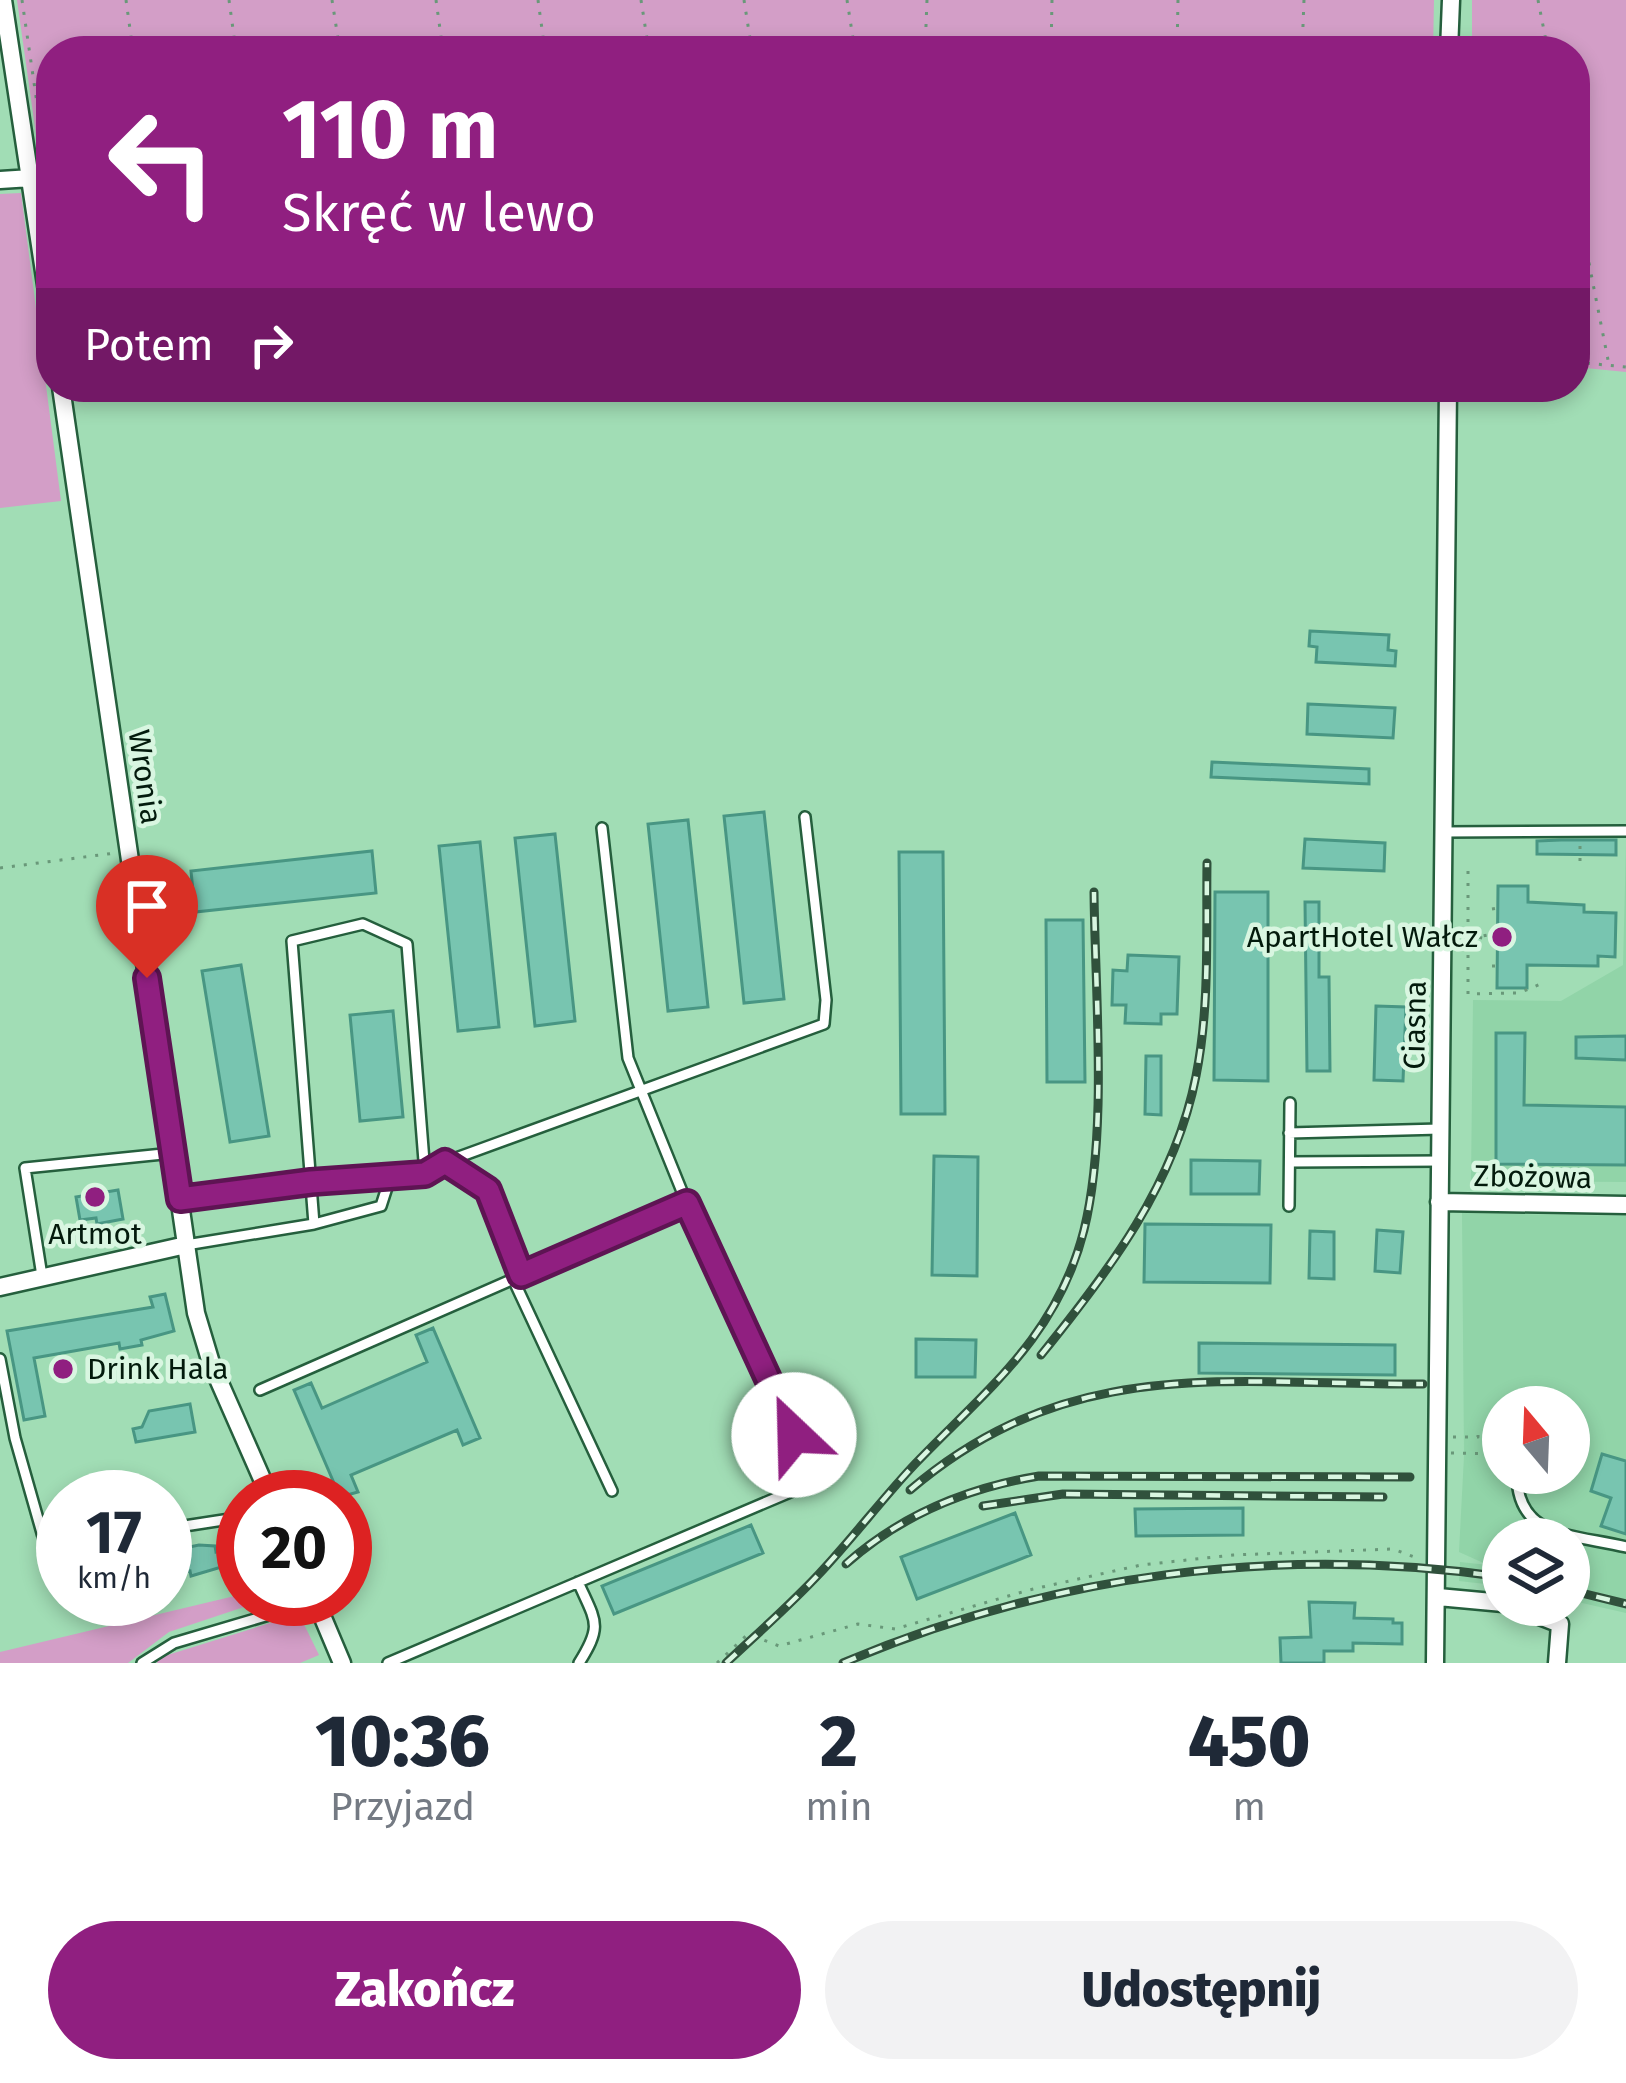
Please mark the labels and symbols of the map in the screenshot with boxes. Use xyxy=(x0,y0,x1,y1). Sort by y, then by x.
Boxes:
street label: Wronia xyxy=(121,727,169,827)
pin xyxy=(96,855,198,978)
place label: ApartHotel Wałcz xyxy=(1247,919,1478,955)
marker: ApartHotel Wałcz xyxy=(1489,924,1515,950)
street label: Ciasna xyxy=(1396,980,1434,1070)
street label: Zbożowa xyxy=(1473,1158,1593,1196)
marker: Artmot xyxy=(82,1184,108,1210)
place label: Artmot xyxy=(48,1216,142,1252)
place label: Drink Hala xyxy=(87,1351,229,1387)
marker: Drink Hala xyxy=(50,1356,76,1382)
position arrow xyxy=(731,1372,857,1498)
north arrow xyxy=(1482,1386,1590,1494)
speed limit sign: 20 xyxy=(216,1470,372,1626)

